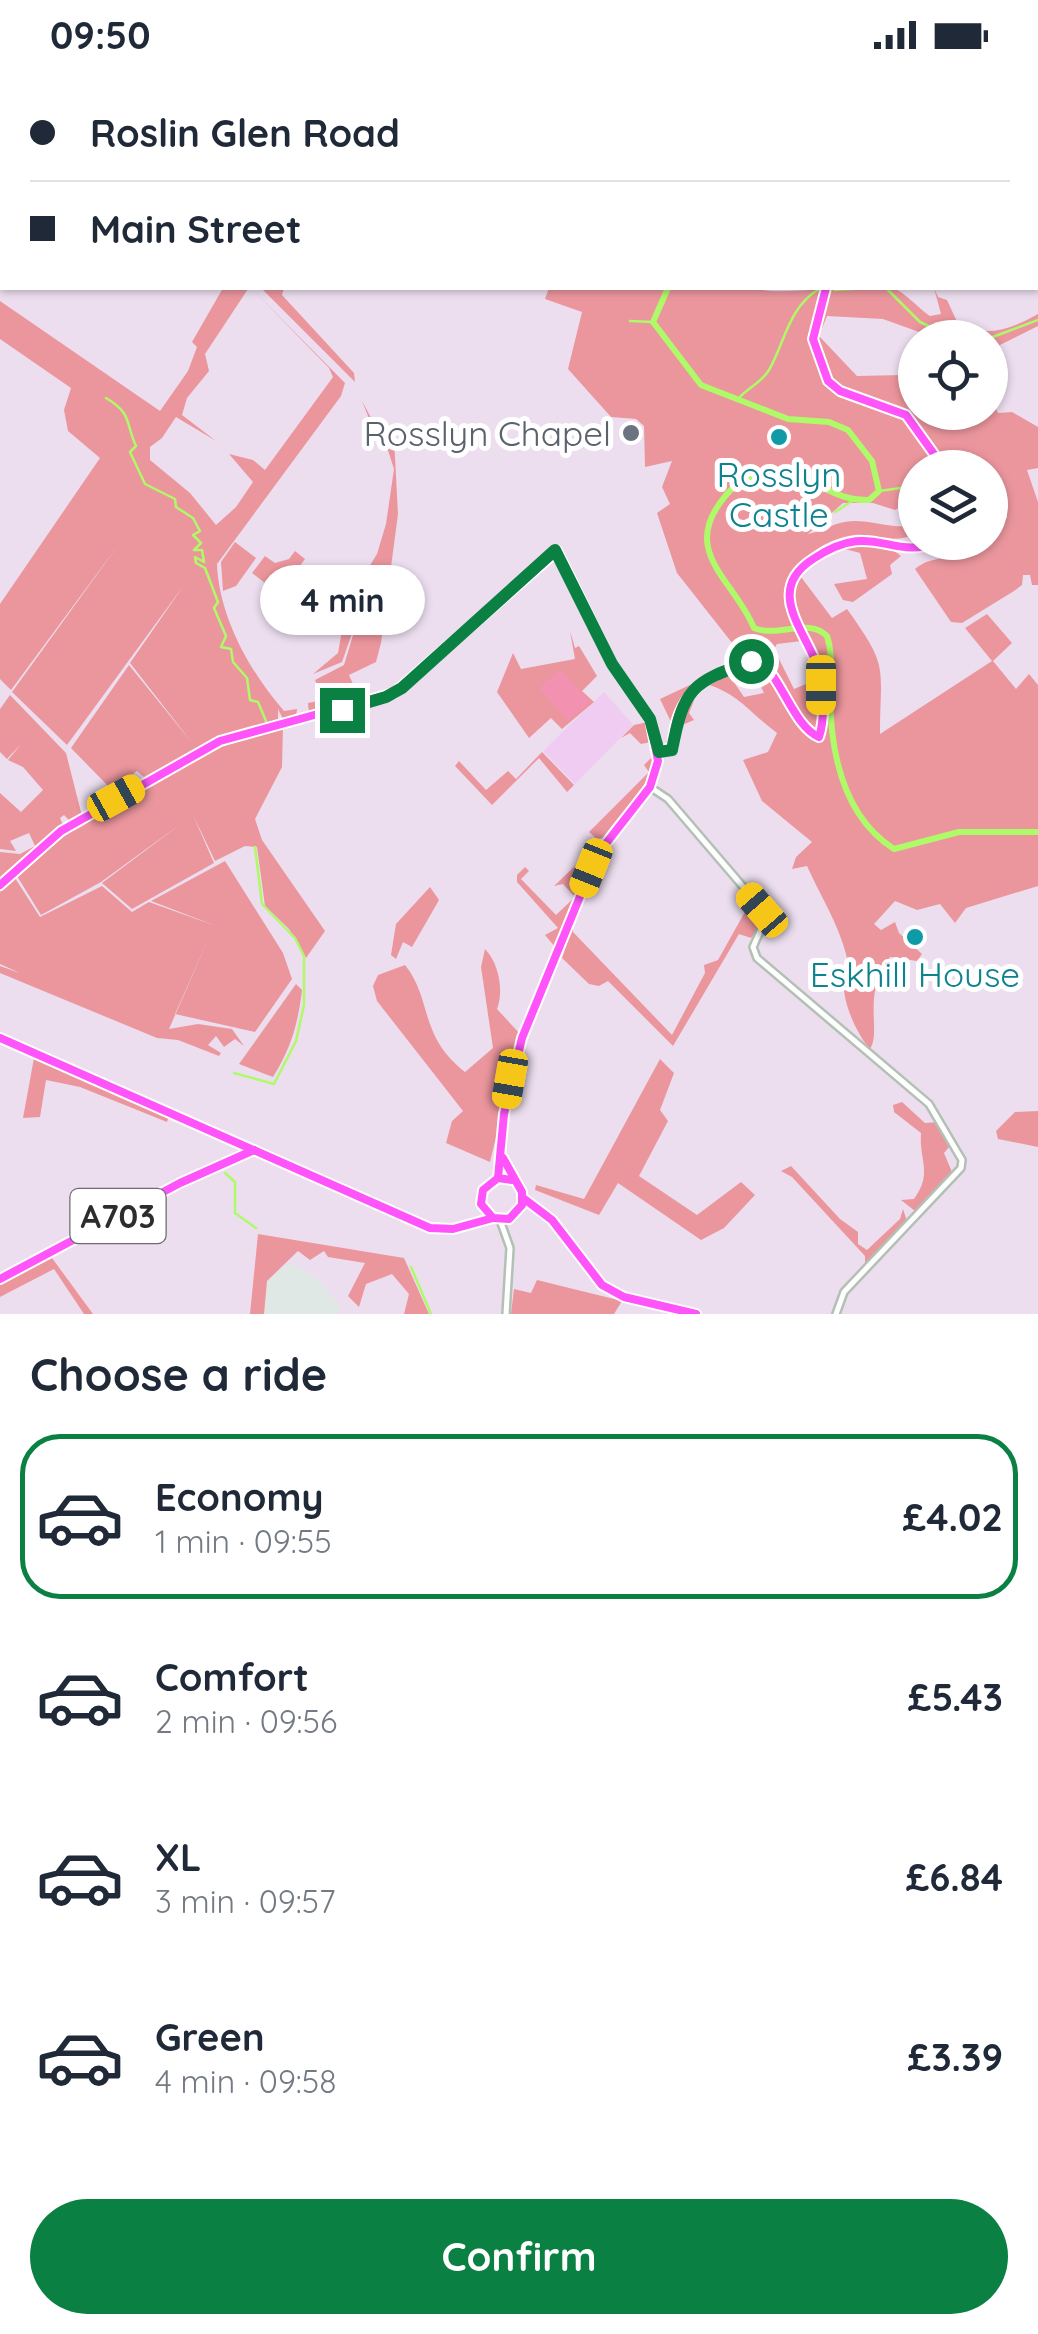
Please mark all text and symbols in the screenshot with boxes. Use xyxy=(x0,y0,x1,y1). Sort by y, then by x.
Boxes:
text: 09:50 xyxy=(50,11,151,59)
text: Roslin Glen Road xyxy=(90,109,400,157)
text: Main Street xyxy=(90,205,302,253)
map controls xyxy=(898,320,1008,560)
button: locate xyxy=(898,320,1008,430)
place label: Rosslyn Chapel xyxy=(364,411,611,455)
marker: Rosslyn Chapel xyxy=(620,422,642,444)
marker: Rosslyn Castle xyxy=(768,426,790,448)
button: layers xyxy=(898,450,1008,560)
place label: Rosslyn Castle xyxy=(717,452,841,536)
callout: 4 min xyxy=(260,565,424,635)
text: 4 min xyxy=(301,580,384,620)
route start xyxy=(729,639,774,684)
car xyxy=(806,655,836,715)
route end xyxy=(320,688,365,733)
car xyxy=(82,770,150,826)
car xyxy=(566,835,616,901)
car xyxy=(731,878,793,942)
marker: Eskhill House xyxy=(904,926,926,948)
place label: Eskhill House xyxy=(810,952,1020,996)
car xyxy=(490,1047,530,1111)
road number: A703 xyxy=(70,1189,166,1243)
text: Choose a ride xyxy=(30,1346,327,1402)
icon: car xyxy=(35,1472,125,1562)
text: Economy xyxy=(155,1473,324,1521)
text: £4.02 xyxy=(903,1493,1003,1541)
text: 1 min · 09:55 xyxy=(155,1521,332,1561)
icon: car xyxy=(35,1652,125,1742)
text: Comfort xyxy=(155,1653,309,1701)
text: £5.43 xyxy=(908,1673,1003,1721)
text: 2 min · 09:56 xyxy=(155,1701,337,1741)
icon: car xyxy=(35,1832,125,1922)
text: XL xyxy=(155,1833,201,1881)
text: £6.84 xyxy=(906,1853,1003,1901)
text: 3 min · 09:57 xyxy=(155,1881,335,1921)
icon: car xyxy=(35,2012,125,2102)
text: Green xyxy=(155,2013,265,2061)
text: £3.39 xyxy=(907,2033,1003,2081)
text: 4 min · 09:58 xyxy=(155,2061,336,2101)
button: Confirm xyxy=(30,2199,1008,2314)

